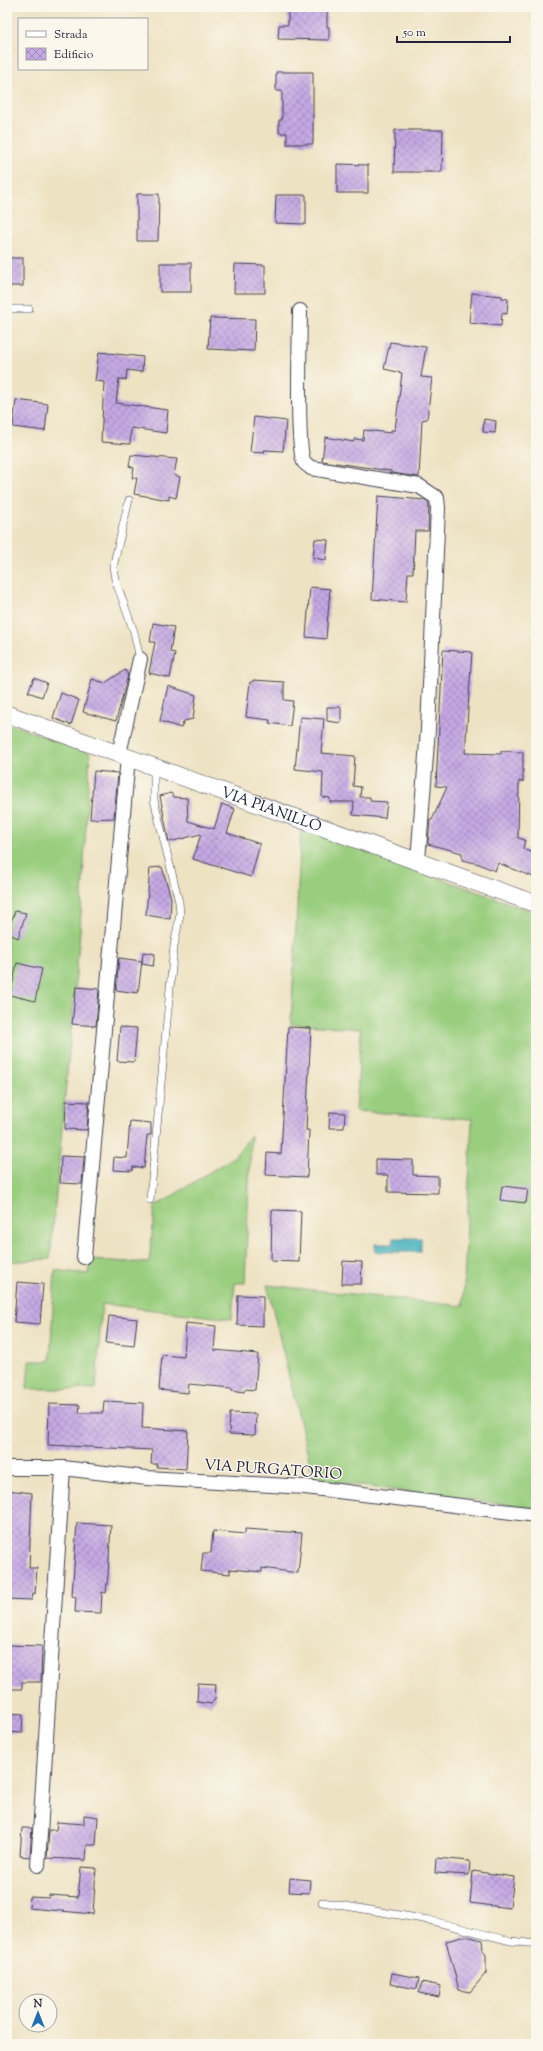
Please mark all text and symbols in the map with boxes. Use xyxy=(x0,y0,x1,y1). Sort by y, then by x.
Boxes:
legend xyxy=(18,18,148,70)
scale bar xyxy=(397,18,510,44)
text: 50 m xyxy=(402,24,426,42)
text: Strada xyxy=(54,26,88,44)
text: Edificio xyxy=(54,46,94,64)
street label: VIA PIANILLO xyxy=(218,783,324,838)
street label: VIA PURGATORIO xyxy=(203,1455,343,1486)
north arrow xyxy=(18,1993,58,2033)
text: N xyxy=(33,1996,43,2012)

